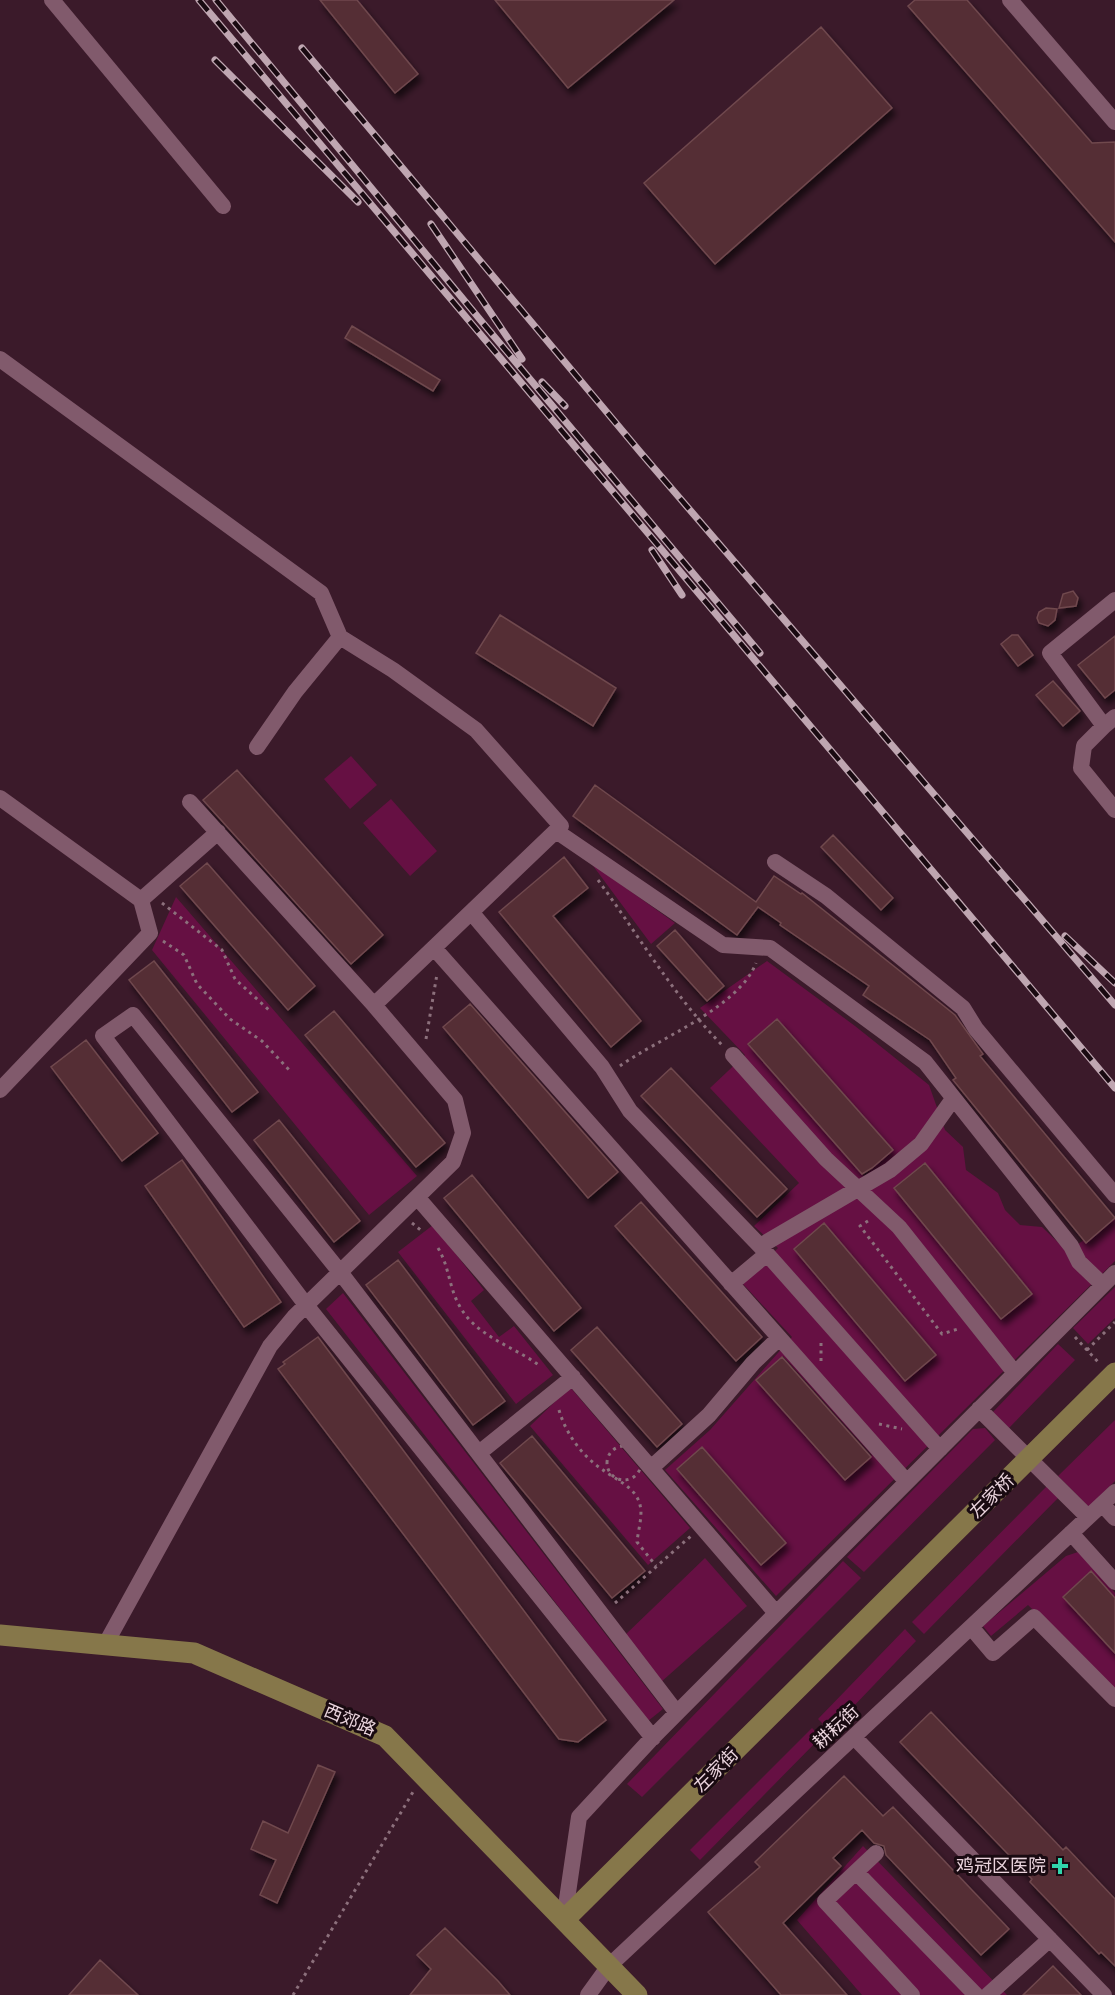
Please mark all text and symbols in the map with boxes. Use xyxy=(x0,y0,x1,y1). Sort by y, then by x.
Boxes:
street label: 左家桥 xyxy=(964,1468,1019,1523)
street label: 西郊路 xyxy=(321,1697,380,1741)
street label: 耕耘街 xyxy=(807,1699,863,1753)
street label: 左家街 xyxy=(688,1742,743,1797)
place label: 鸡冠区医院 xyxy=(956,1853,1046,1877)
marker: 鸡冠区医院 xyxy=(1051,1857,1069,1875)

